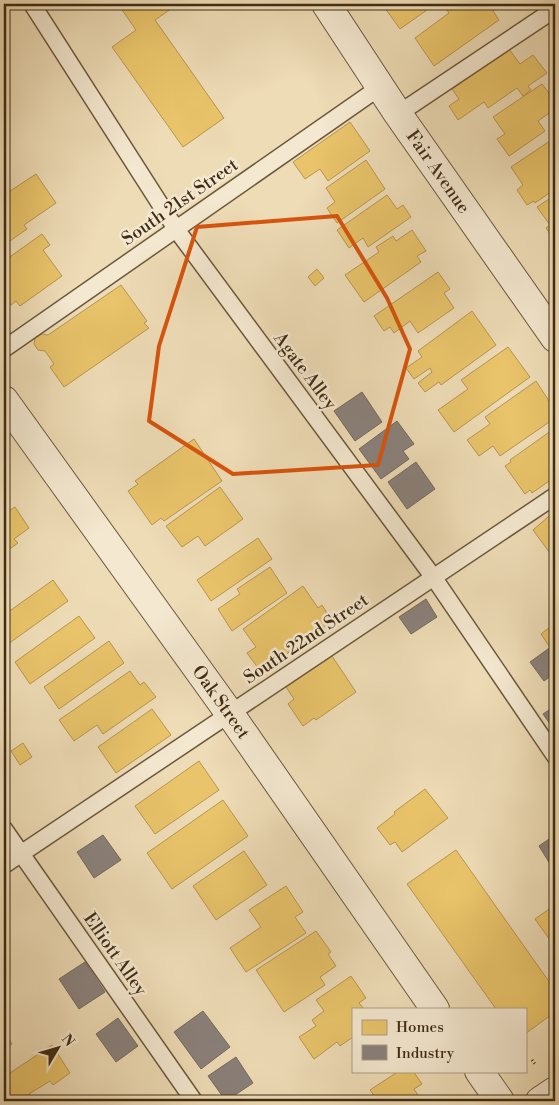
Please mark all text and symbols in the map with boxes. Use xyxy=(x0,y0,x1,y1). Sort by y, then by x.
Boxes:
street label: Fair Avenue xyxy=(401,126,476,218)
street label: South 21st Street xyxy=(117,153,243,251)
street label: Agate Alley xyxy=(268,327,342,414)
street label: South 22nd Street xyxy=(239,588,373,689)
street label: Oak Street xyxy=(187,661,256,744)
street label: Elliott Alley xyxy=(78,908,152,1000)
legend xyxy=(352,1008,526,1072)
text: Homes xyxy=(396,1018,444,1037)
north arrow xyxy=(32,1022,82,1072)
text: N xyxy=(57,1031,78,1051)
text: Industry xyxy=(396,1044,455,1063)

